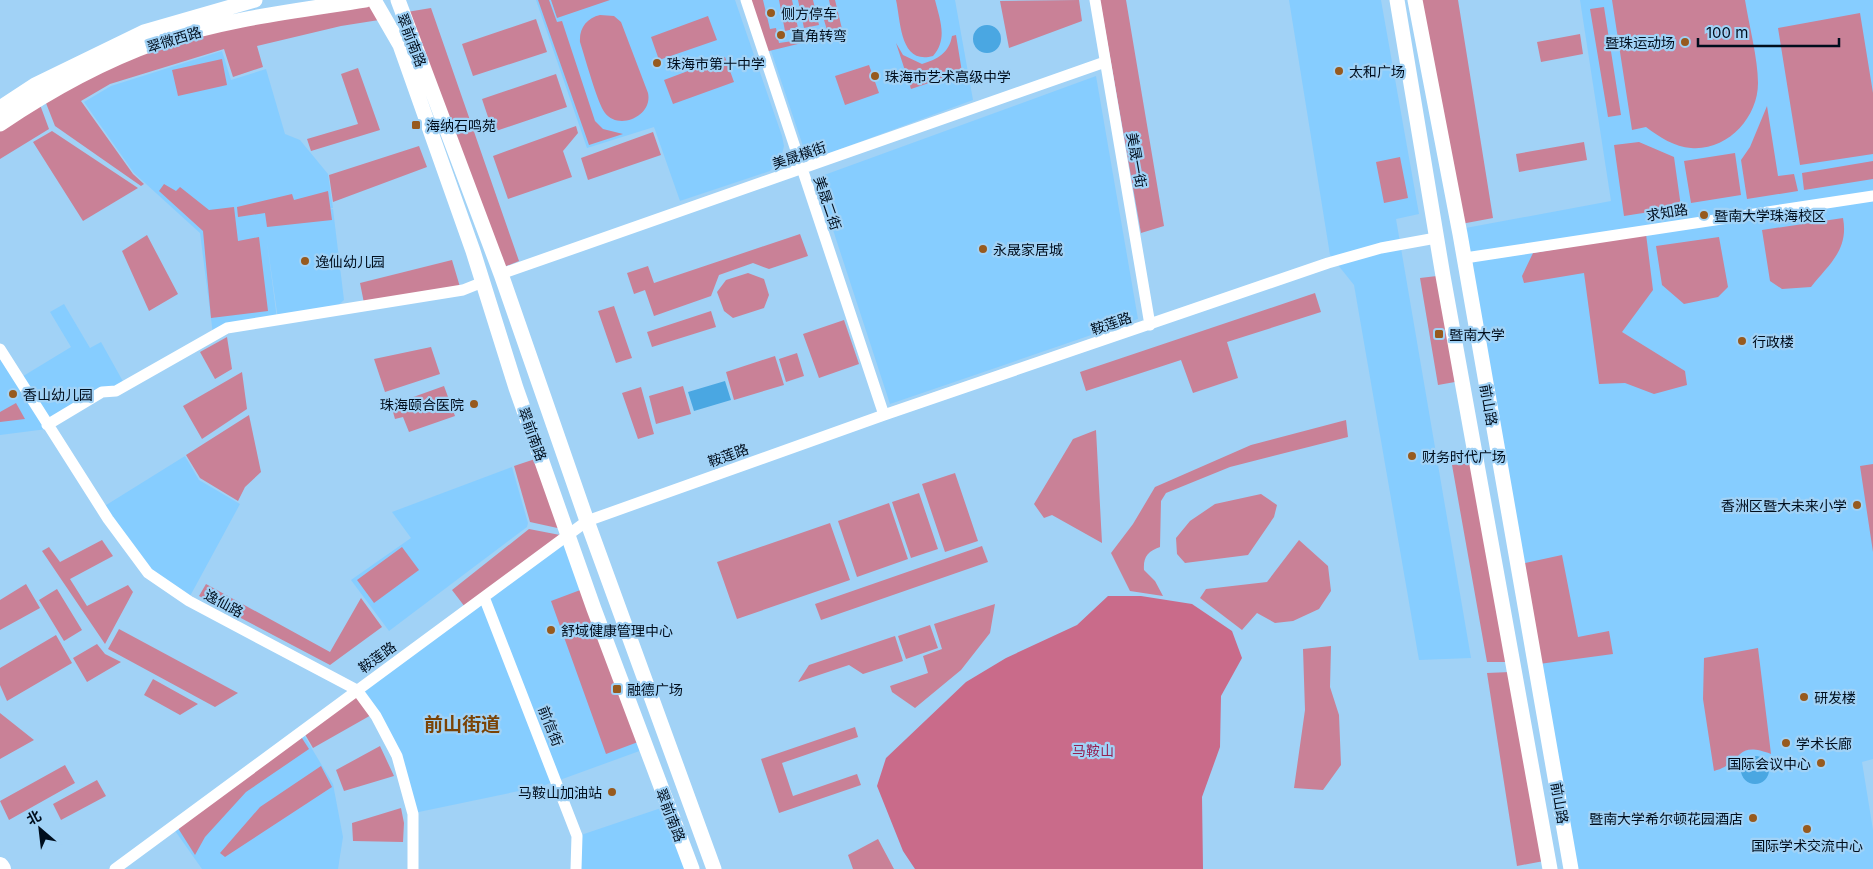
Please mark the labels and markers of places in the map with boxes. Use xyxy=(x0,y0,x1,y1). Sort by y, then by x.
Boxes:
place label: 侧方停车 xyxy=(781,5,837,22)
marker: 侧方停车 xyxy=(765,7,777,19)
place label: 直角转弯 xyxy=(791,27,847,44)
marker: 直角转弯 xyxy=(775,29,787,41)
place label: 暨珠运动场 xyxy=(1605,34,1675,51)
marker: 暨珠运动场 xyxy=(1679,36,1691,48)
place label: 珠海市第十中学 xyxy=(667,55,765,72)
marker: 珠海市第十中学 xyxy=(651,57,663,69)
place label: 太和广场 xyxy=(1349,63,1405,80)
marker: 太和广场 xyxy=(1333,65,1345,77)
place label: 珠海市艺术高级中学 xyxy=(885,68,1011,85)
marker: 珠海市艺术高级中学 xyxy=(869,70,881,82)
place label: 海纳石鸣苑 xyxy=(426,117,496,134)
marker: 海纳石鸣苑 xyxy=(410,119,422,131)
place label: 暨南大学珠海校区 xyxy=(1714,207,1826,224)
marker: 暨南大学珠海校区 xyxy=(1698,209,1710,221)
place label: 永晟家居城 xyxy=(993,241,1063,258)
marker: 永晟家居城 xyxy=(977,243,989,255)
place label: 逸仙幼儿园 xyxy=(315,253,385,270)
marker: 逸仙幼儿园 xyxy=(299,255,311,267)
place label: 暨南大学 xyxy=(1449,326,1505,343)
marker: 暨南大学 xyxy=(1433,328,1445,340)
place label: 行政楼 xyxy=(1752,333,1794,350)
marker: 行政楼 xyxy=(1736,335,1748,347)
place label: 香山幼儿园 xyxy=(23,386,93,403)
marker: 香山幼儿园 xyxy=(7,388,19,400)
place label: 珠海颐合医院 xyxy=(380,396,464,413)
marker: 珠海颐合医院 xyxy=(468,398,480,410)
place label: 财务时代广场 xyxy=(1422,448,1506,465)
marker: 财务时代广场 xyxy=(1406,450,1418,462)
place label: 香洲区暨大未来小学 xyxy=(1721,497,1847,514)
marker: 香洲区暨大未来小学 xyxy=(1851,499,1863,511)
place label: 舒域健康管理中心 xyxy=(561,622,673,639)
marker: 舒域健康管理中心 xyxy=(545,624,557,636)
place label: 融德广场 xyxy=(627,681,683,698)
marker: 融德广场 xyxy=(611,683,623,695)
place label: 研发楼 xyxy=(1814,689,1856,706)
marker: 研发楼 xyxy=(1798,691,1810,703)
place label: 学术长廊 xyxy=(1796,735,1852,752)
marker: 学术长廊 xyxy=(1780,737,1792,749)
place label: 国际会议中心 xyxy=(1727,755,1811,772)
marker: 国际会议中心 xyxy=(1815,757,1827,769)
place label: 马鞍山加油站 xyxy=(518,784,602,801)
marker: 马鞍山加油站 xyxy=(606,786,618,798)
place label: 暨南大学希尔顿花园酒店 xyxy=(1589,810,1743,827)
marker: 暨南大学希尔顿花园酒店 xyxy=(1747,812,1759,824)
marker: 国际学术交流中心 xyxy=(1801,823,1813,835)
place label: 国际学术交流中心 xyxy=(1751,837,1863,854)

